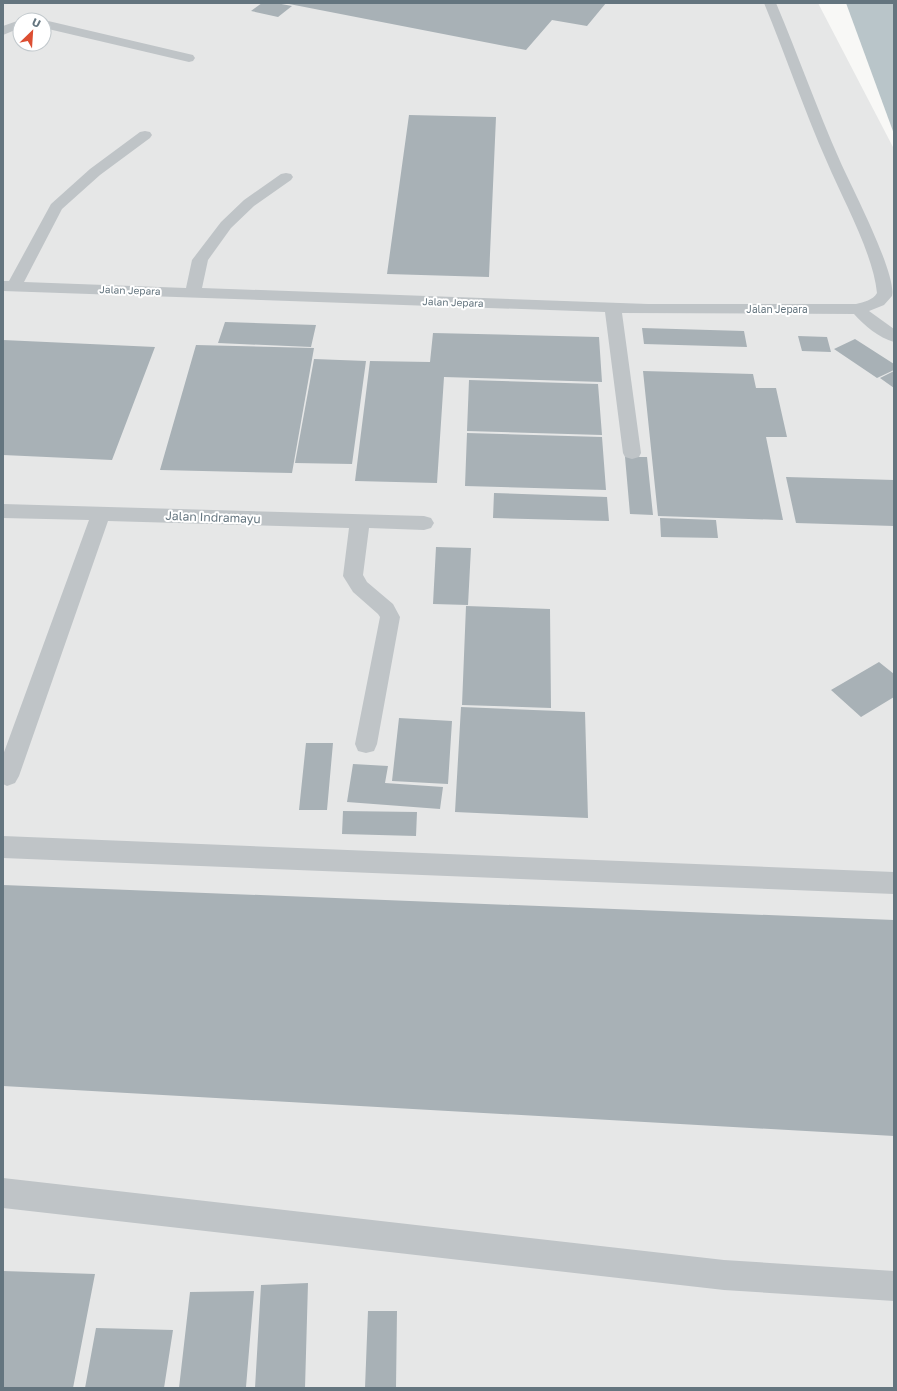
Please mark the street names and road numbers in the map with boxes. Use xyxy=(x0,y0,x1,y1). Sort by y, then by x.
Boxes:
street label: Jalan Jepara xyxy=(99,283,161,297)
street label: Jalan Jepara xyxy=(422,295,484,309)
street label: Jalan Jepara xyxy=(746,303,808,315)
street label: Jalan Indramayu xyxy=(165,508,261,526)

